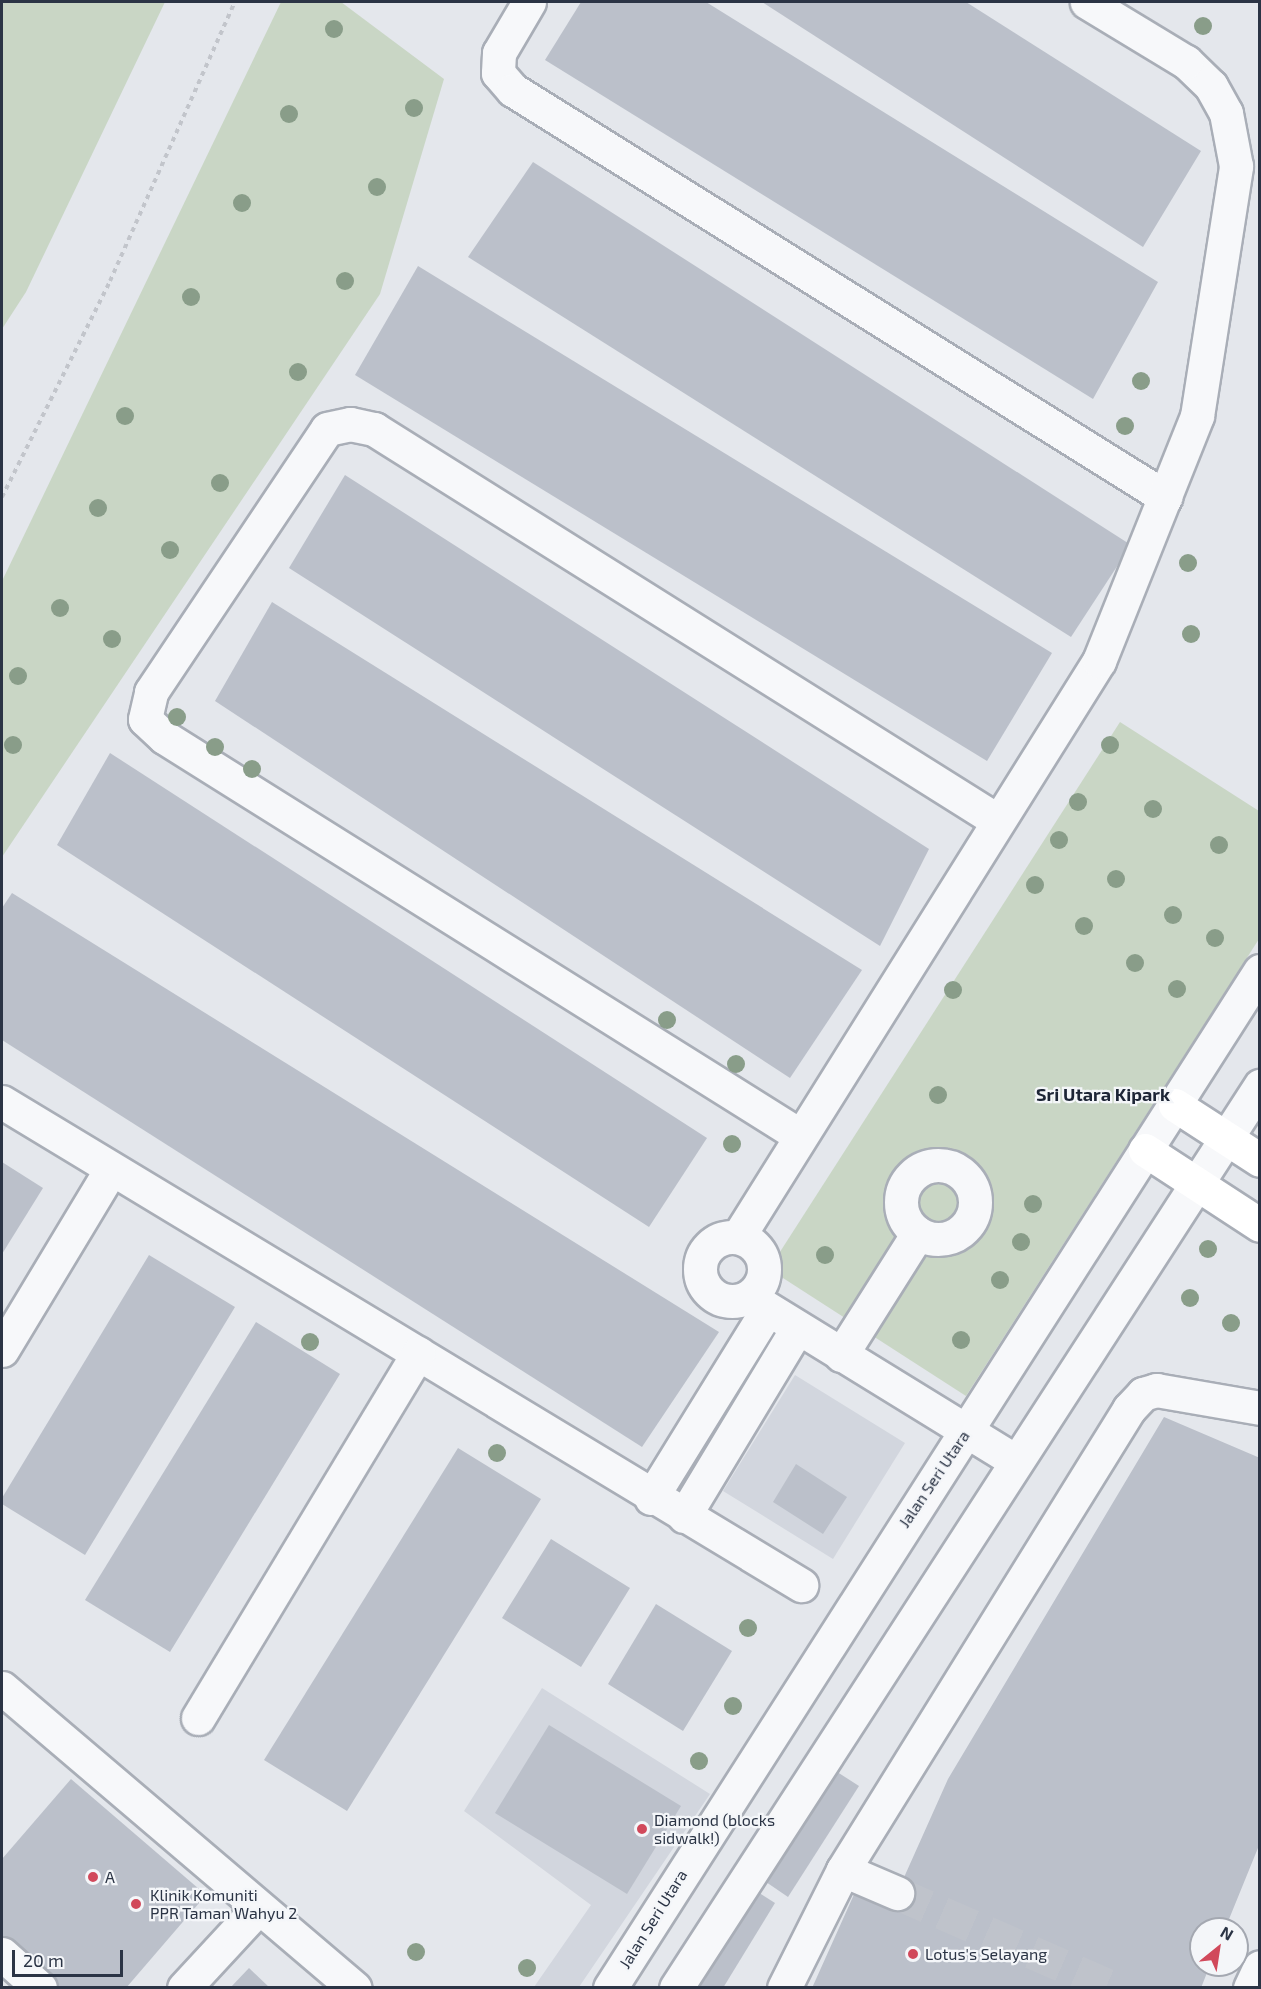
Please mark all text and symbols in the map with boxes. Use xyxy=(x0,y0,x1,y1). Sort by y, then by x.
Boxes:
district label: Sri Utara Kipark xyxy=(1036,1083,1170,1105)
street label: Jalan Seri Utara xyxy=(894,1427,974,1531)
place label: Diamond (blocks sidwalk!) xyxy=(654,1810,775,1848)
marker: Diamond (blocks sidwalk!) xyxy=(635,1822,649,1836)
street label: Jalan Seri Utara xyxy=(615,1866,691,1972)
place label: A xyxy=(105,1867,115,1887)
marker: A xyxy=(86,1870,100,1884)
place label: Klinik Komuniti PPR Taman Wahyu 2 xyxy=(150,1885,298,1923)
marker: Klinik Komuniti PPR Taman Wahyu 2 xyxy=(127,1895,145,1913)
north arrow xyxy=(1189,1917,1249,1977)
text: N xyxy=(1217,1922,1237,1944)
scale bar xyxy=(15,1938,126,1976)
place label: Lotus's Selayang xyxy=(925,1944,1047,1964)
marker: Lotus's Selayang xyxy=(906,1947,920,1961)
text: 20 m xyxy=(23,1949,64,1971)

